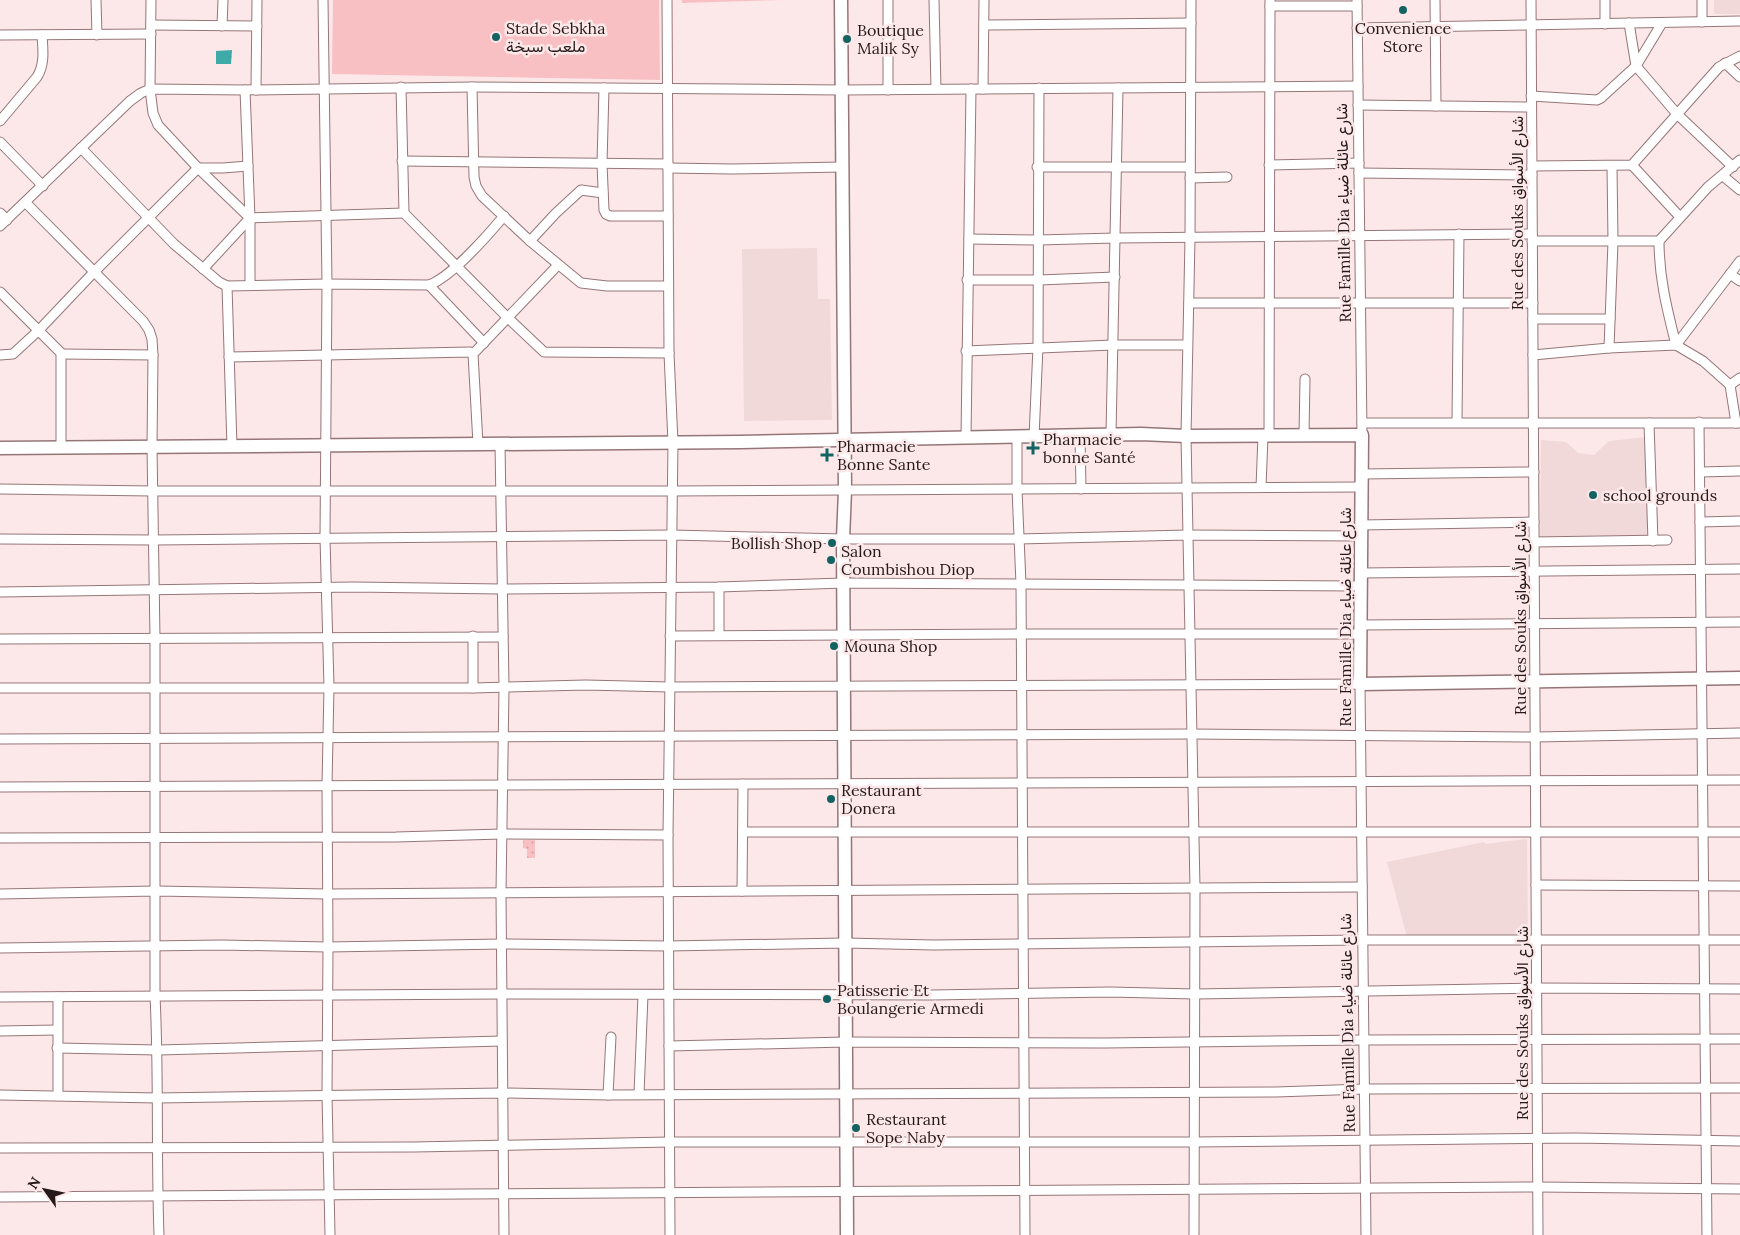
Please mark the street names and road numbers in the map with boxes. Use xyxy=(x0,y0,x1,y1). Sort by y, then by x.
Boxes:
street label: Rue Famille Dia شارع عائلة ضياء xyxy=(1331,103,1357,323)
street label: Rue des Souks شارع الأسواق xyxy=(1507,116,1529,310)
street label: Rue Famille Dia شارع عائلة ضياء xyxy=(1335,507,1357,727)
street label: Rue des Souks شارع الأسواق xyxy=(1510,521,1532,715)
street label: Rue Famille Dia شارع عائلة ضياء xyxy=(1335,913,1361,1133)
street label: Rue des Souks شارع الأسواق xyxy=(1512,926,1534,1120)

